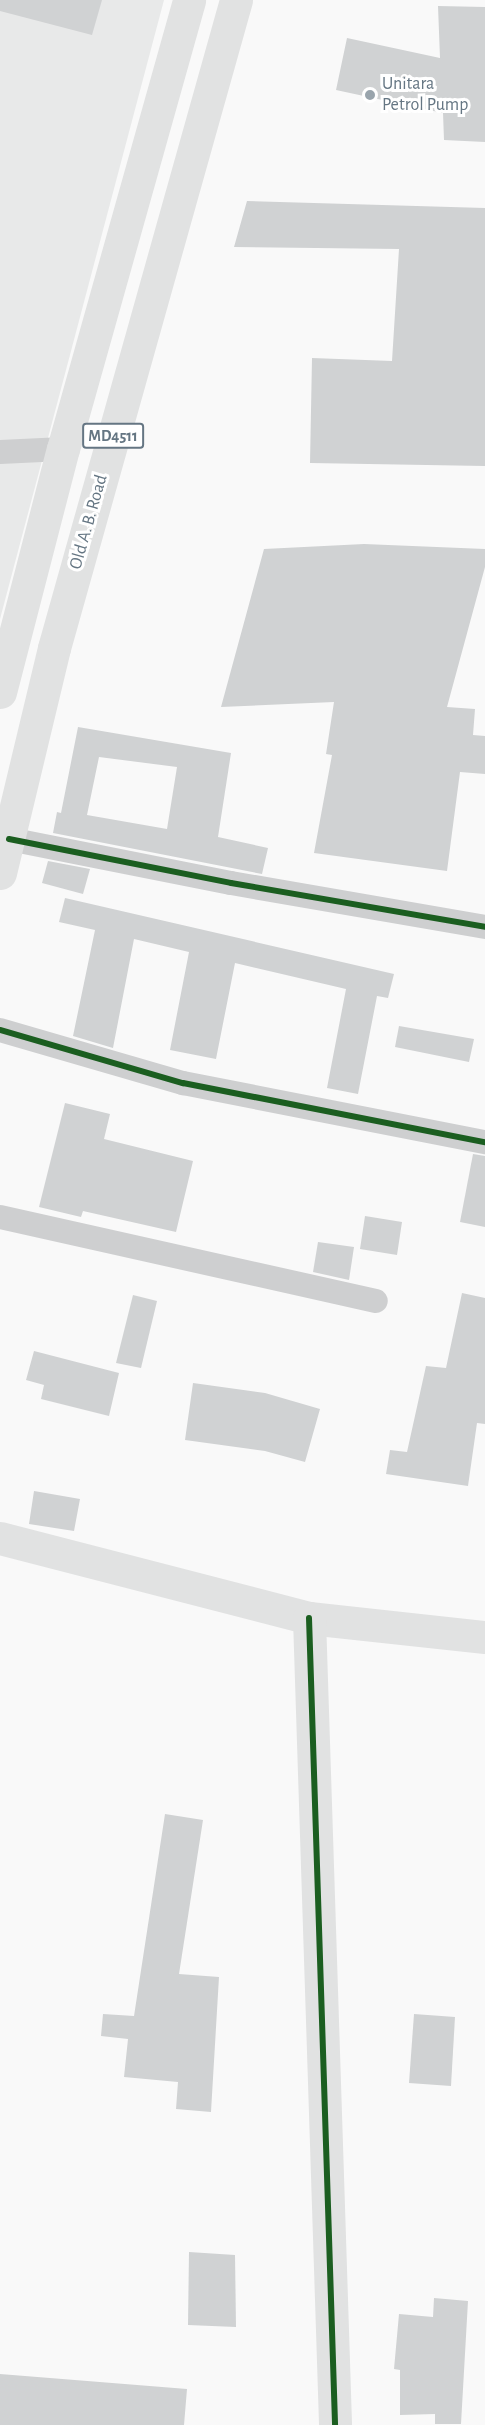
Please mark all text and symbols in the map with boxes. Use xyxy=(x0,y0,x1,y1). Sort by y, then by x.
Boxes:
place label: Unitara Petrol Pump xyxy=(382,74,468,116)
marker: Unitara Petrol Pump xyxy=(363,88,377,102)
road number: MD4511 xyxy=(82,423,144,449)
street label: Old A. B. Road xyxy=(65,472,113,572)

